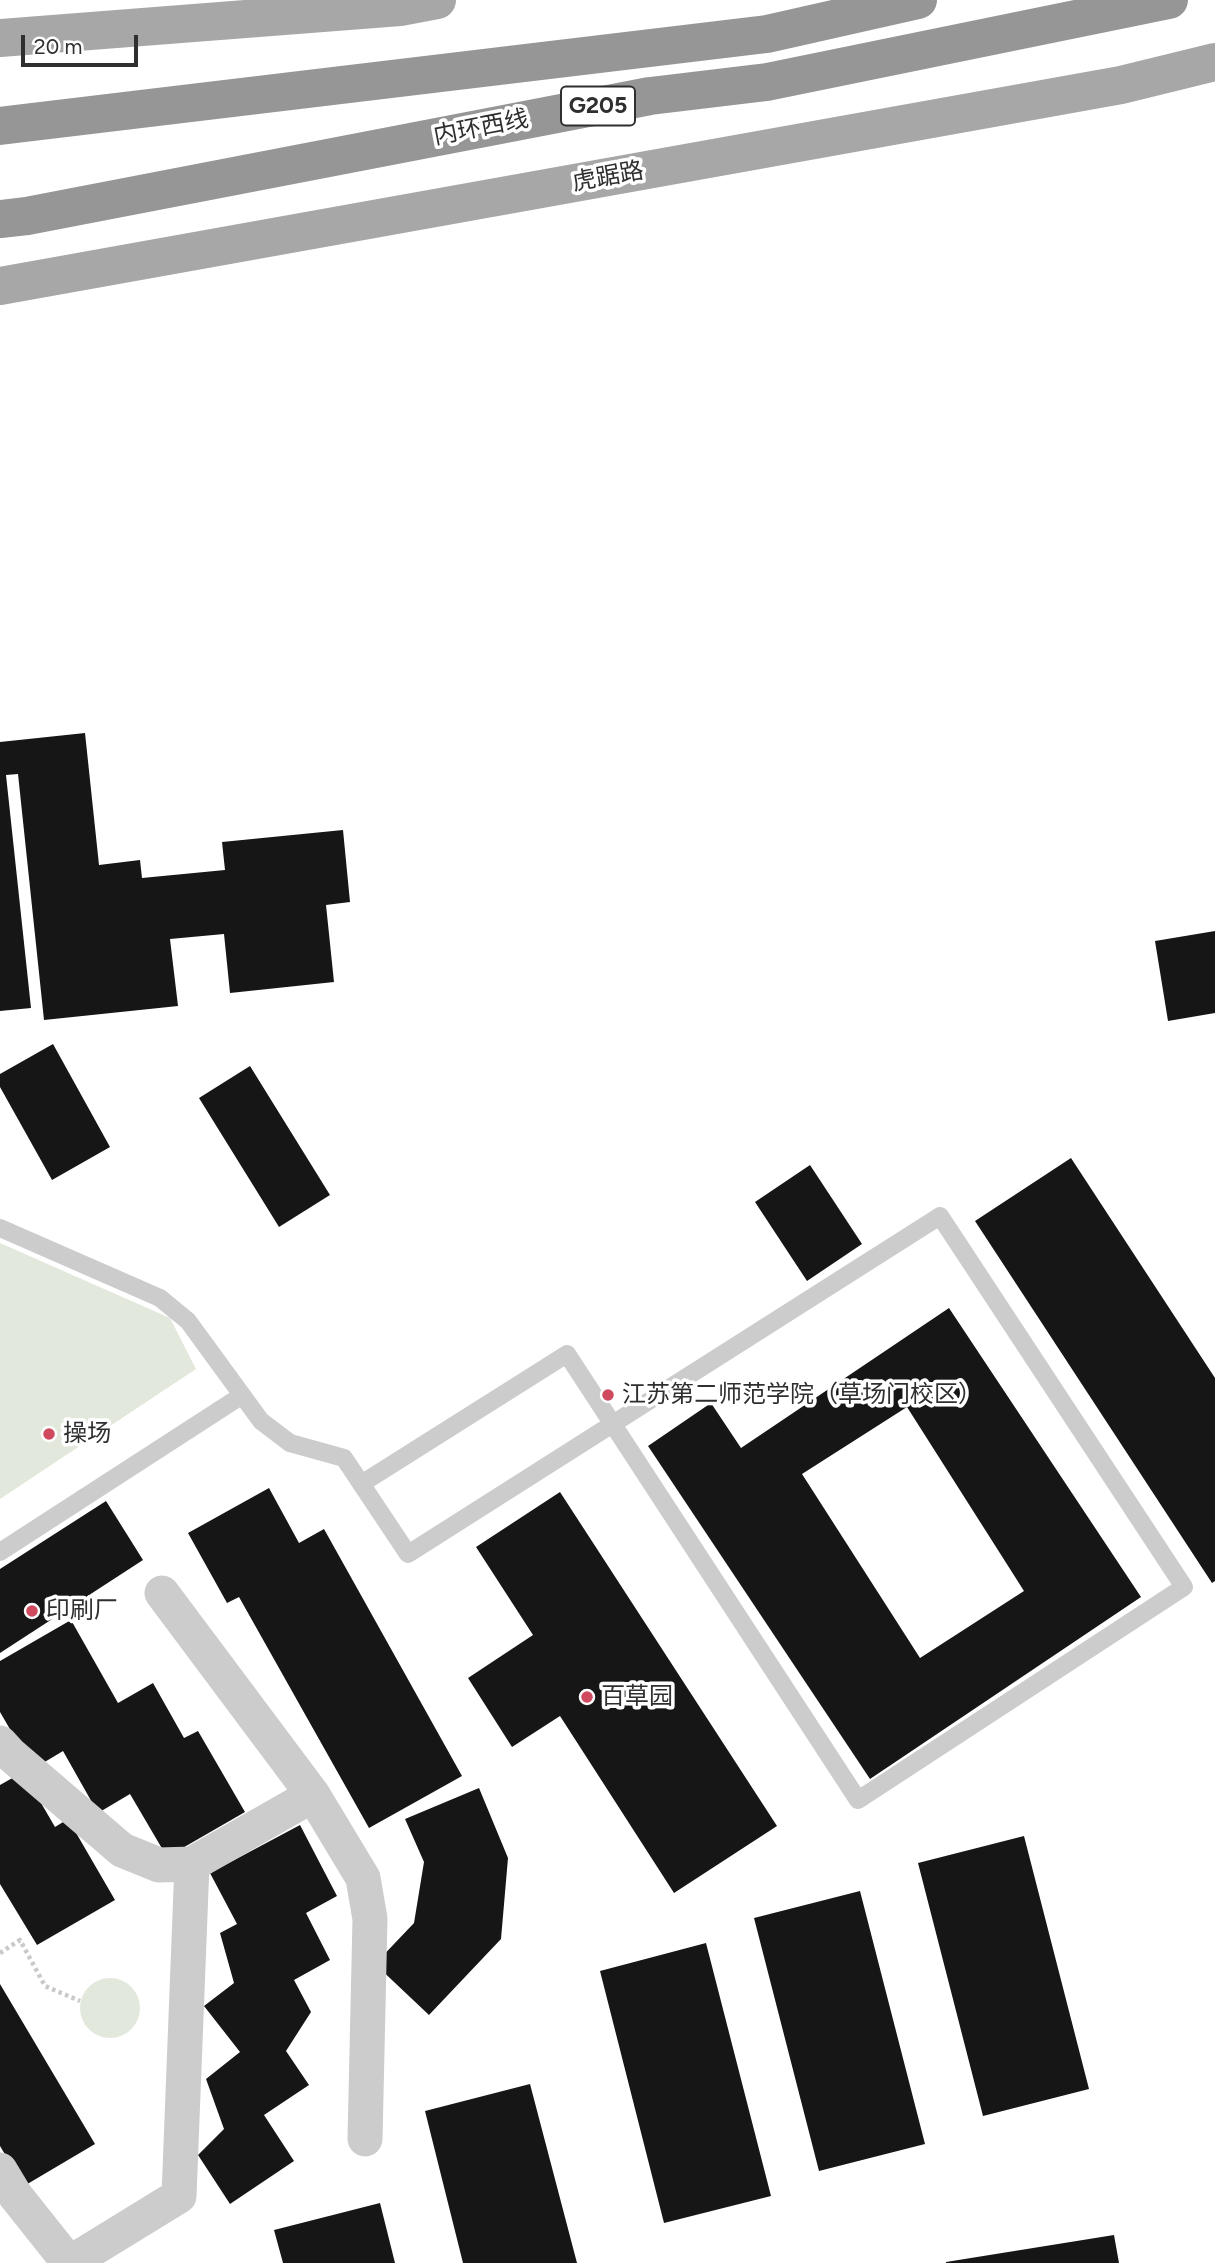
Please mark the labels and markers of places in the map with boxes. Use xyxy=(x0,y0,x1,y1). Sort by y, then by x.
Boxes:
place label: 江苏第二师范学院（草场门校区） xyxy=(622,1381,982,1409)
marker: 江苏第二师范学院（草场门校区） xyxy=(600,1387,616,1403)
place label: 操场 xyxy=(63,1420,111,1448)
marker: 操场 xyxy=(41,1426,57,1442)
place label: 印刷厂 xyxy=(46,1597,118,1625)
marker: 印刷厂 xyxy=(24,1603,40,1619)
place label: 百草园 xyxy=(601,1683,673,1711)
marker: 百草园 xyxy=(579,1689,595,1705)

